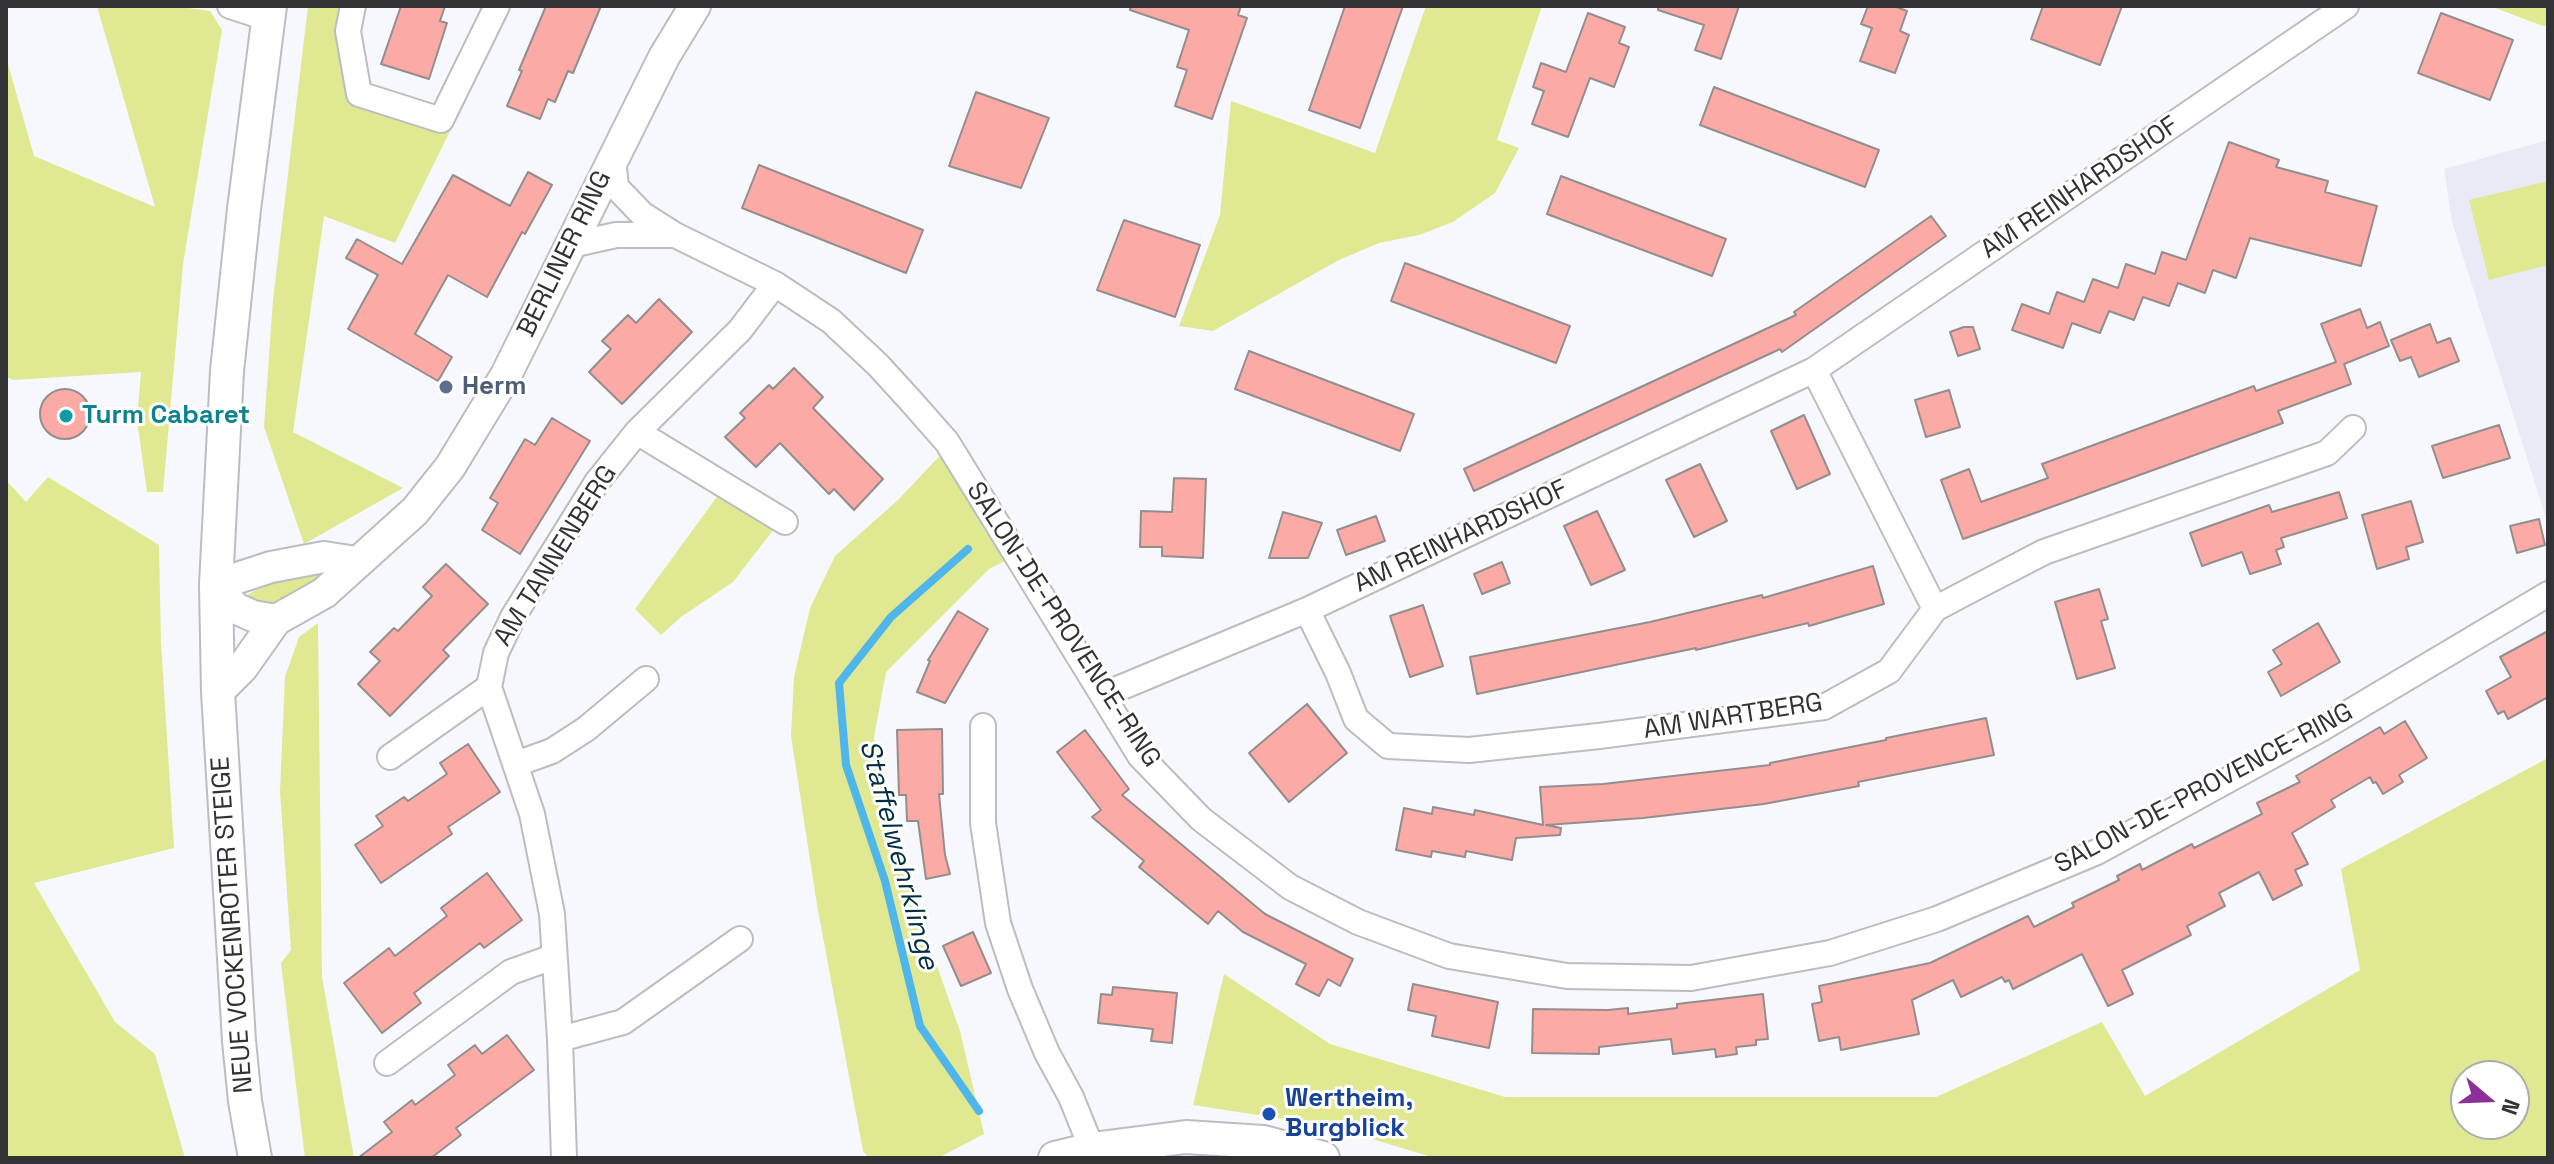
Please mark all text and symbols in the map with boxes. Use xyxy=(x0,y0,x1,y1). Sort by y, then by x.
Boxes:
street label: AM REINHARDSHOF xyxy=(1975,110,2185,266)
street label: BERLINER RING xyxy=(511,166,619,342)
place label: Herm xyxy=(462,371,527,403)
marker: Herm xyxy=(437,378,455,396)
place label: Turm Cabaret xyxy=(82,400,250,432)
marker: Turm Cabaret xyxy=(57,407,75,425)
street label: AM TANNENBERG xyxy=(488,460,624,652)
street label: AM REINHARDSHOF xyxy=(1349,474,1573,600)
street label: SALON-DE-PROVENCE-RING xyxy=(959,477,1167,773)
street label: AM WARTBERG xyxy=(1641,687,1825,747)
street label: SALON-DE-PROVENCE-RING xyxy=(2050,697,2358,881)
water label: Staffelwehrklinge xyxy=(851,737,945,973)
street label: NEUE VOCKENROTER STEIGE xyxy=(206,756,260,1094)
north arrow xyxy=(2450,1060,2530,1140)
place label: Wertheim, Burgblick xyxy=(1285,1083,1413,1144)
text: N xyxy=(2495,1096,2526,1119)
marker: Wertheim, Burgblick xyxy=(1260,1105,1278,1123)

